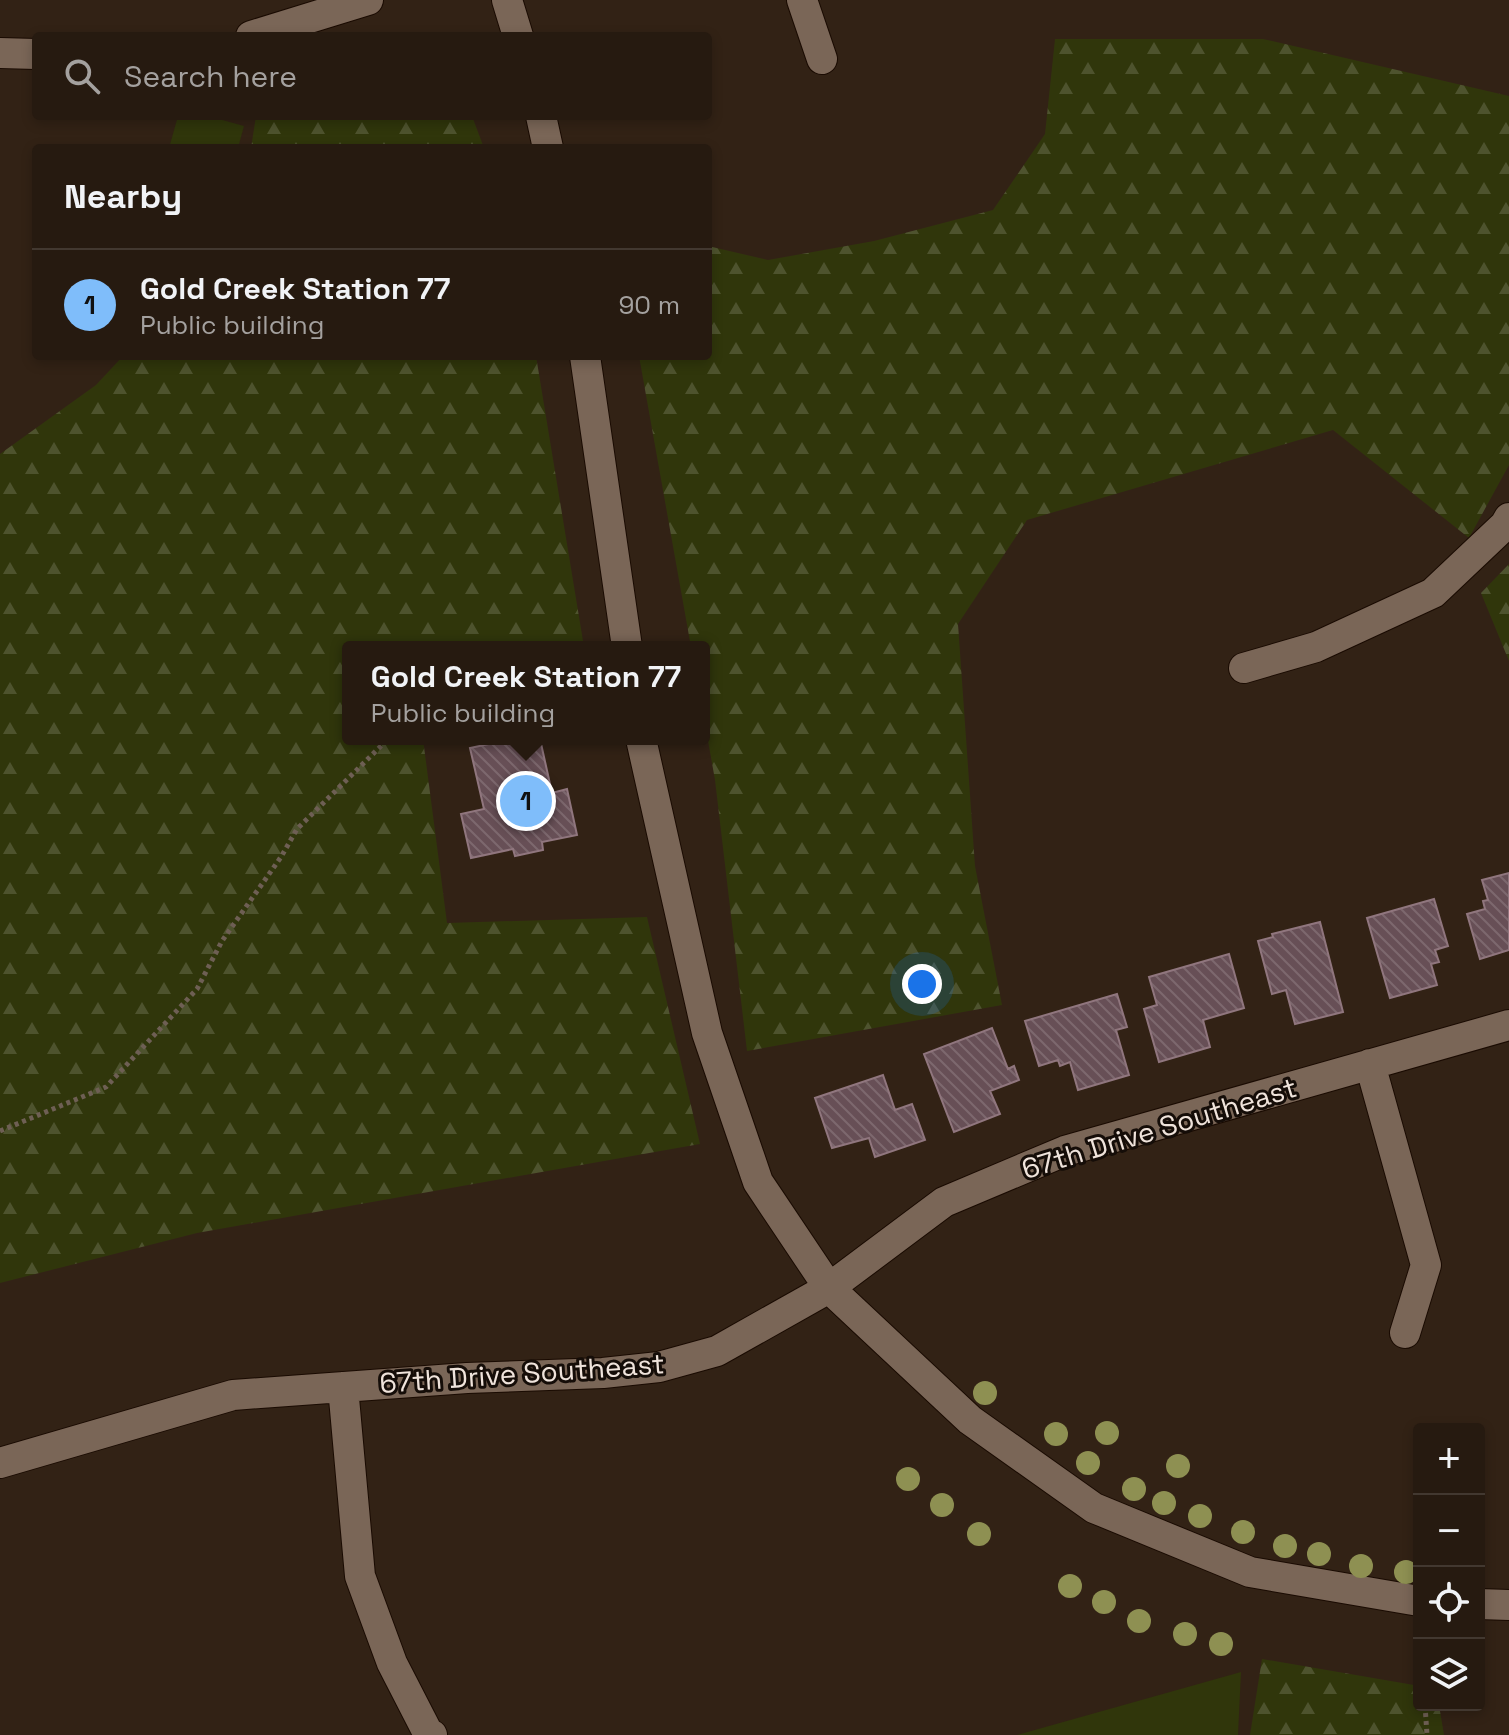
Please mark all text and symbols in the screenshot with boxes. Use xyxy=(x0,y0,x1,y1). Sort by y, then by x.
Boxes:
search box xyxy=(32,32,712,120)
icon: search xyxy=(60,54,104,98)
text: Search here xyxy=(124,57,297,96)
text: Nearby xyxy=(64,175,182,218)
text: Gold Creek Station 77 xyxy=(140,269,450,308)
text: 1 xyxy=(84,288,96,322)
text: 90 m xyxy=(618,288,680,322)
text: Public building xyxy=(140,308,324,342)
popup xyxy=(342,641,710,745)
text: Gold Creek Station 77 xyxy=(371,657,681,696)
text: Public building xyxy=(371,696,555,730)
pin: 1 xyxy=(500,771,552,831)
your location xyxy=(902,964,942,1004)
street label: 67th Drive Southeast xyxy=(1017,1069,1301,1187)
street label: 67th Drive Southeast xyxy=(378,1345,666,1401)
map controls xyxy=(1413,1423,1485,1711)
button: + xyxy=(1413,1423,1485,1495)
button: − xyxy=(1413,1495,1485,1567)
button: locate xyxy=(1413,1567,1485,1639)
button: layers xyxy=(1413,1639,1485,1711)

